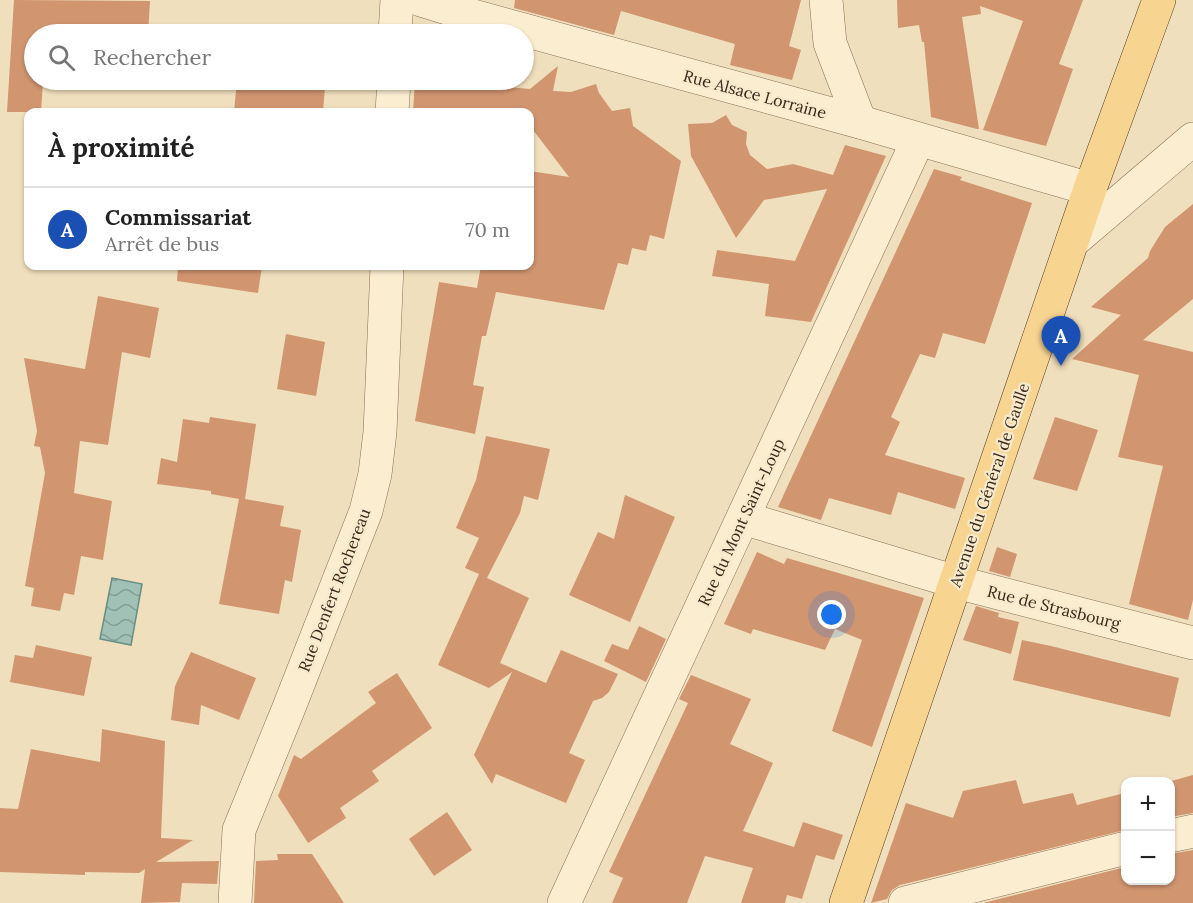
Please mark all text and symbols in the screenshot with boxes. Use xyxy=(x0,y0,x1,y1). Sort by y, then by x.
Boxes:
search box xyxy=(24,24,534,90)
icon: search xyxy=(45,41,78,74)
text: Rechercher xyxy=(93,43,211,71)
street label: Rue Alsace Lorraine xyxy=(681,65,829,123)
text: À proximité xyxy=(48,131,194,164)
text: Commissariat xyxy=(105,203,251,231)
text: A xyxy=(61,217,74,242)
text: 70 m xyxy=(465,217,510,242)
text: Arrêt de bus xyxy=(105,231,219,256)
pin: A xyxy=(1042,316,1080,366)
street label: Avenue du Général de Gaulle xyxy=(944,380,1033,591)
street label: Rue du Mont Saint-Loup xyxy=(693,435,789,609)
street label: Rue Denfert Rochereau xyxy=(294,505,375,675)
street label: Rue de Strasbourg xyxy=(985,581,1124,633)
your location xyxy=(817,600,846,629)
map controls xyxy=(1121,777,1175,885)
button: + xyxy=(1121,777,1175,831)
button: − xyxy=(1121,831,1175,885)

